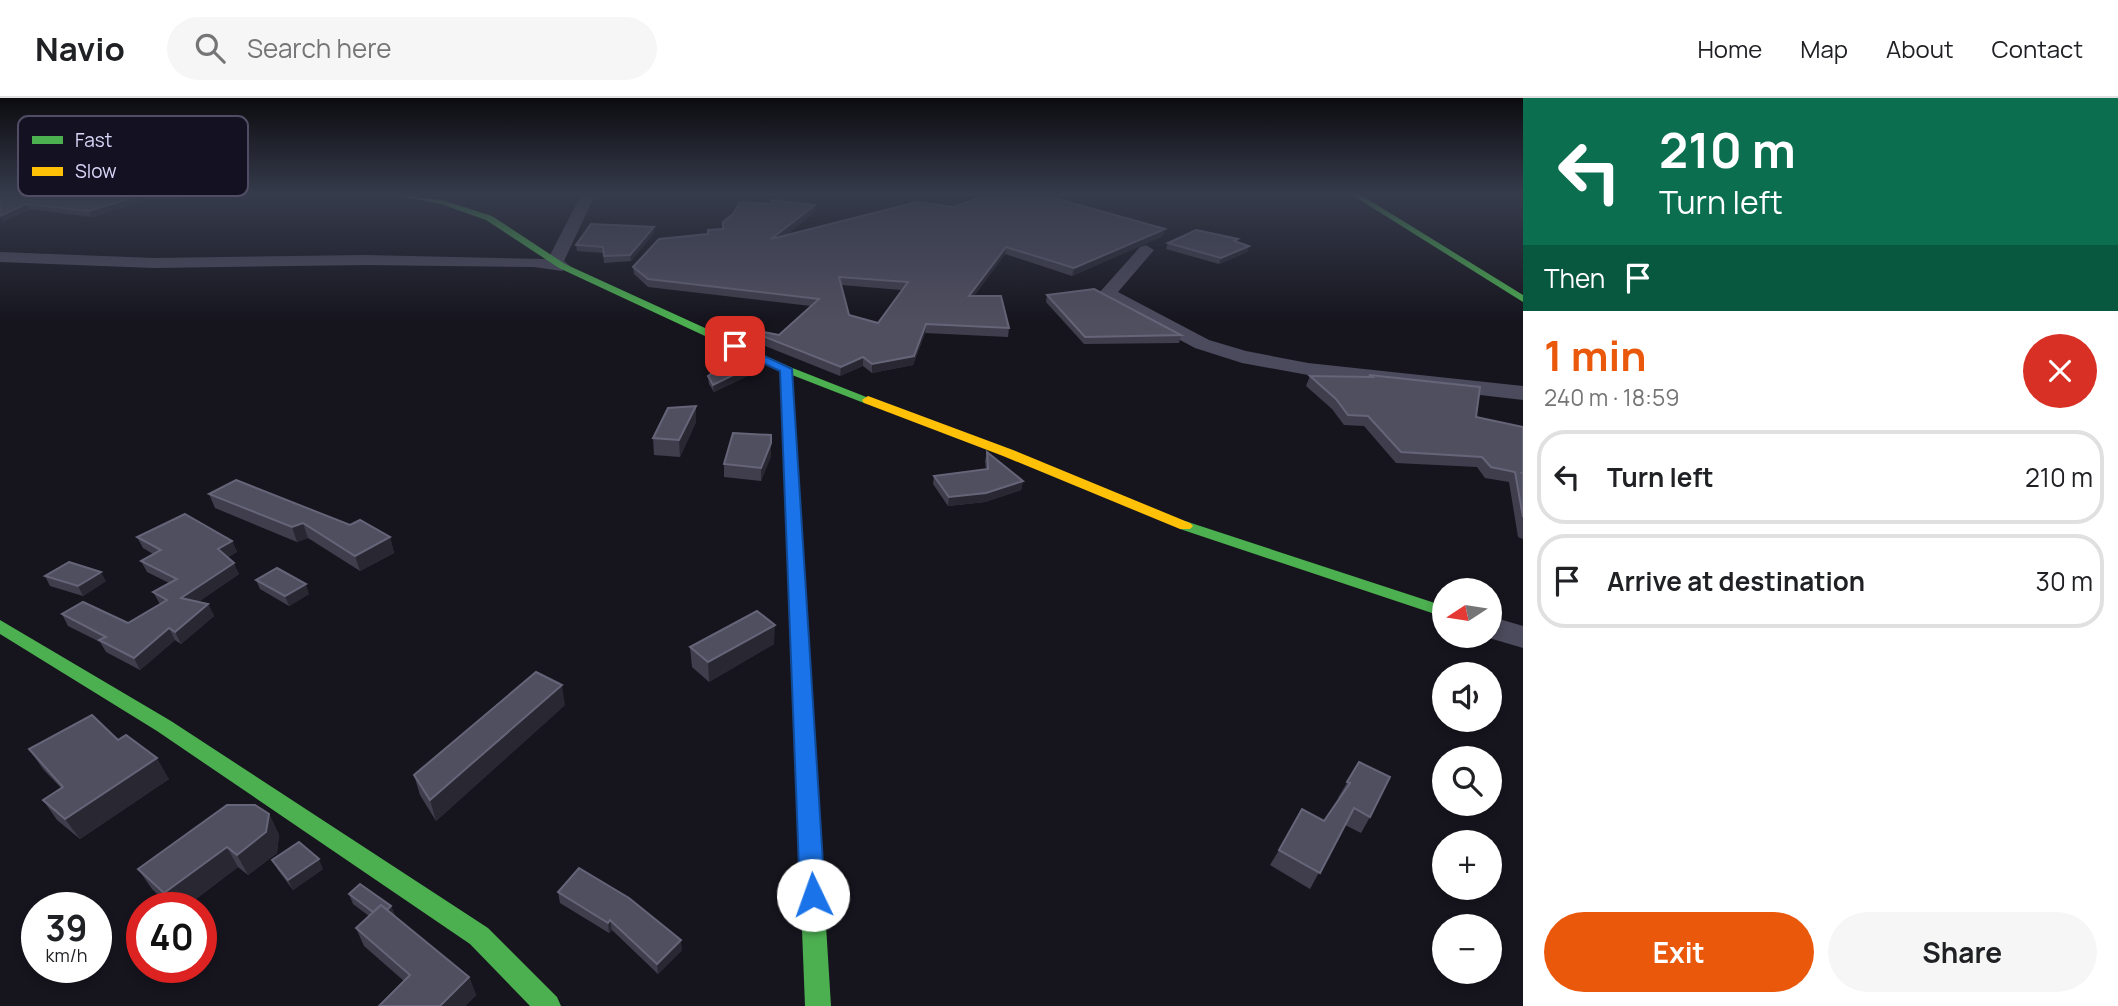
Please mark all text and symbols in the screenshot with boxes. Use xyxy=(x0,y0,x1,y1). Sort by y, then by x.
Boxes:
search box xyxy=(167,17,657,80)
text: Navio xyxy=(35,26,125,71)
icon: search xyxy=(191,29,229,67)
text: Search here xyxy=(247,30,391,66)
text: Home xyxy=(1697,32,1762,65)
text: Map xyxy=(1800,32,1848,65)
text: About xyxy=(1886,32,1954,65)
text: Contact xyxy=(1992,32,2083,65)
legend xyxy=(18,116,248,196)
text: 210 m xyxy=(1659,116,1796,183)
icon: left xyxy=(1544,126,1635,217)
text: Fast xyxy=(75,127,112,153)
text: Slow xyxy=(75,158,117,184)
text: Turn left xyxy=(1659,180,1783,224)
icon: arrive xyxy=(1619,259,1657,297)
text: Then xyxy=(1544,260,1605,296)
pin xyxy=(705,316,765,376)
text: 1 min xyxy=(1544,326,1647,384)
icon: arrive xyxy=(716,327,754,365)
button: close xyxy=(2023,334,2097,408)
text: 240 m · 18:59 xyxy=(1544,381,1680,413)
icon: left xyxy=(1548,458,1586,496)
text: Turn left xyxy=(1607,459,1714,495)
text: 210 m xyxy=(2025,459,2093,495)
icon: arrive xyxy=(1548,562,1586,600)
text: Arrive at destination xyxy=(1607,563,1865,599)
text: 30 m xyxy=(2036,563,2093,599)
north arrow xyxy=(1432,578,1502,648)
map controls xyxy=(1432,578,1502,984)
button: sound xyxy=(1432,662,1502,732)
button: search xyxy=(1432,746,1502,816)
button: + xyxy=(1432,830,1502,900)
position arrow xyxy=(776,858,850,932)
speed limit sign: 40 xyxy=(126,892,217,983)
text: 39 xyxy=(45,904,88,952)
button: Exit xyxy=(1544,912,1814,992)
button: Share xyxy=(1828,912,2097,992)
button: − xyxy=(1432,914,1502,984)
text: km/h xyxy=(46,943,87,967)

